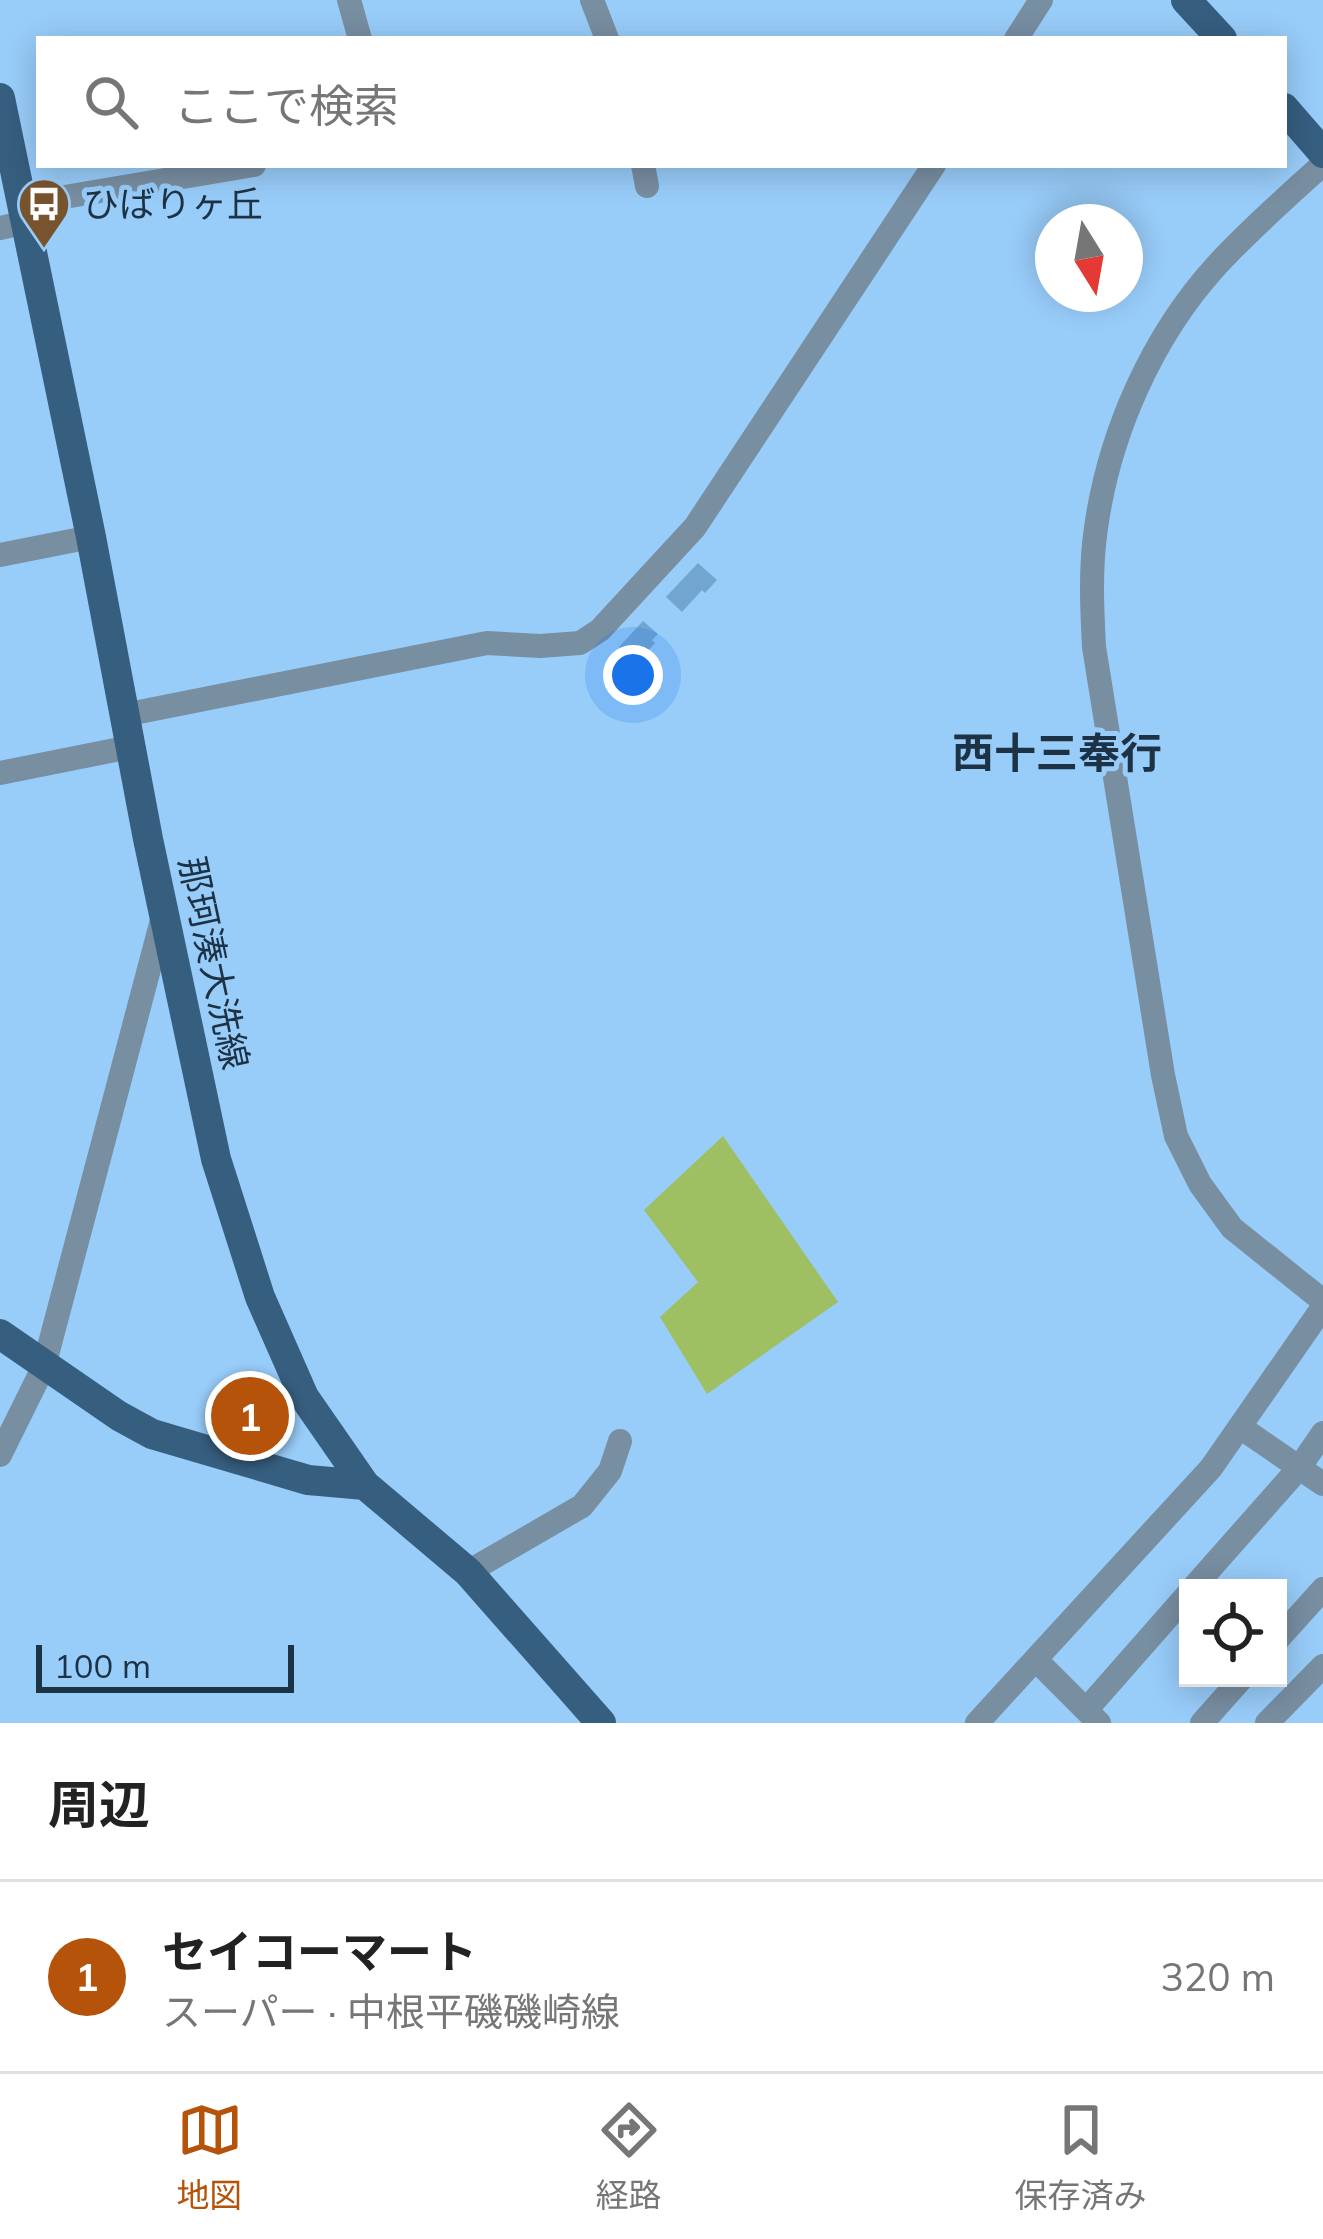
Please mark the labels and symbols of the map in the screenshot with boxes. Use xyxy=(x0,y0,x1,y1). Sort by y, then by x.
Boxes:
bus stop icon: ひばりヶ丘 xyxy=(16,176,72,250)
place label: ひばりヶ丘 xyxy=(83,181,263,226)
north arrow xyxy=(1035,204,1143,312)
your location xyxy=(603,645,663,705)
district label: 西十三奉行 xyxy=(952,726,1162,779)
street label: 那珂湊大洗線 xyxy=(170,853,259,1073)
pin: 1 xyxy=(211,1371,289,1461)
scale bar xyxy=(36,1639,294,1692)

